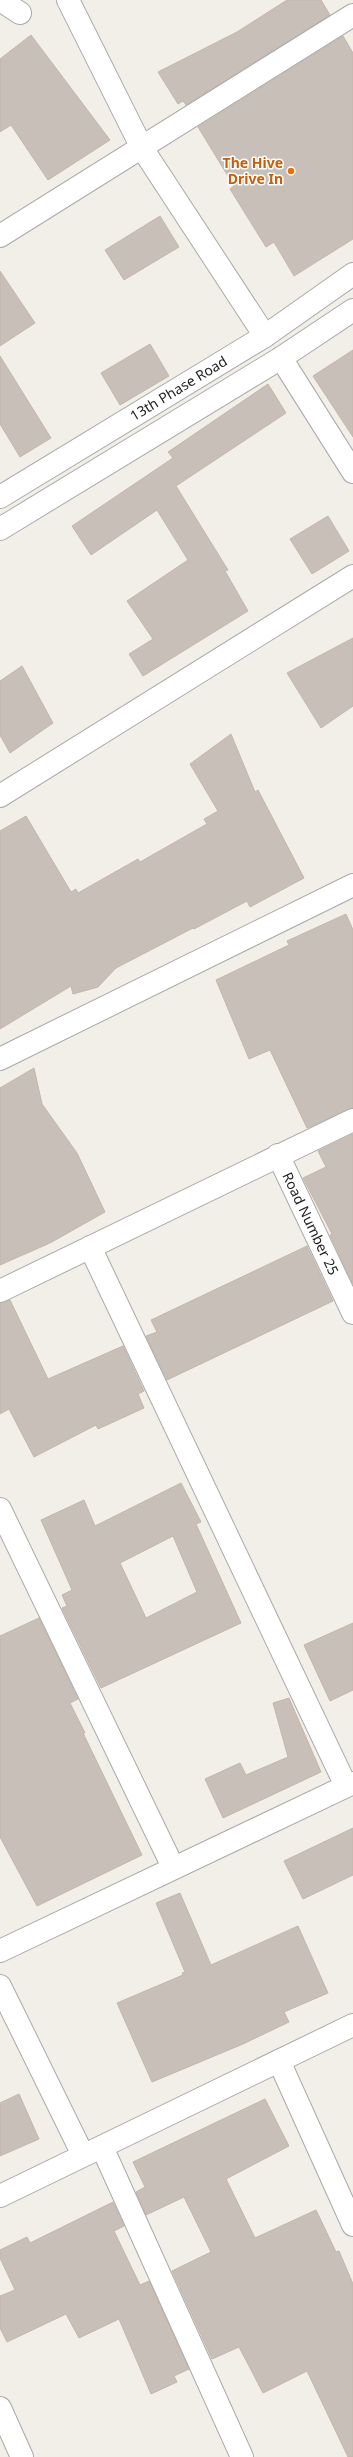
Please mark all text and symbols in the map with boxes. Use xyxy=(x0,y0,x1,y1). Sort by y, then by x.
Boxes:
place label: The Hive Drive In xyxy=(223,153,283,188)
marker: The Hive Drive In xyxy=(286,166,296,176)
street label: 13th Phase Road xyxy=(126,351,230,425)
street label: Road Number 25 xyxy=(279,1169,344,1278)

